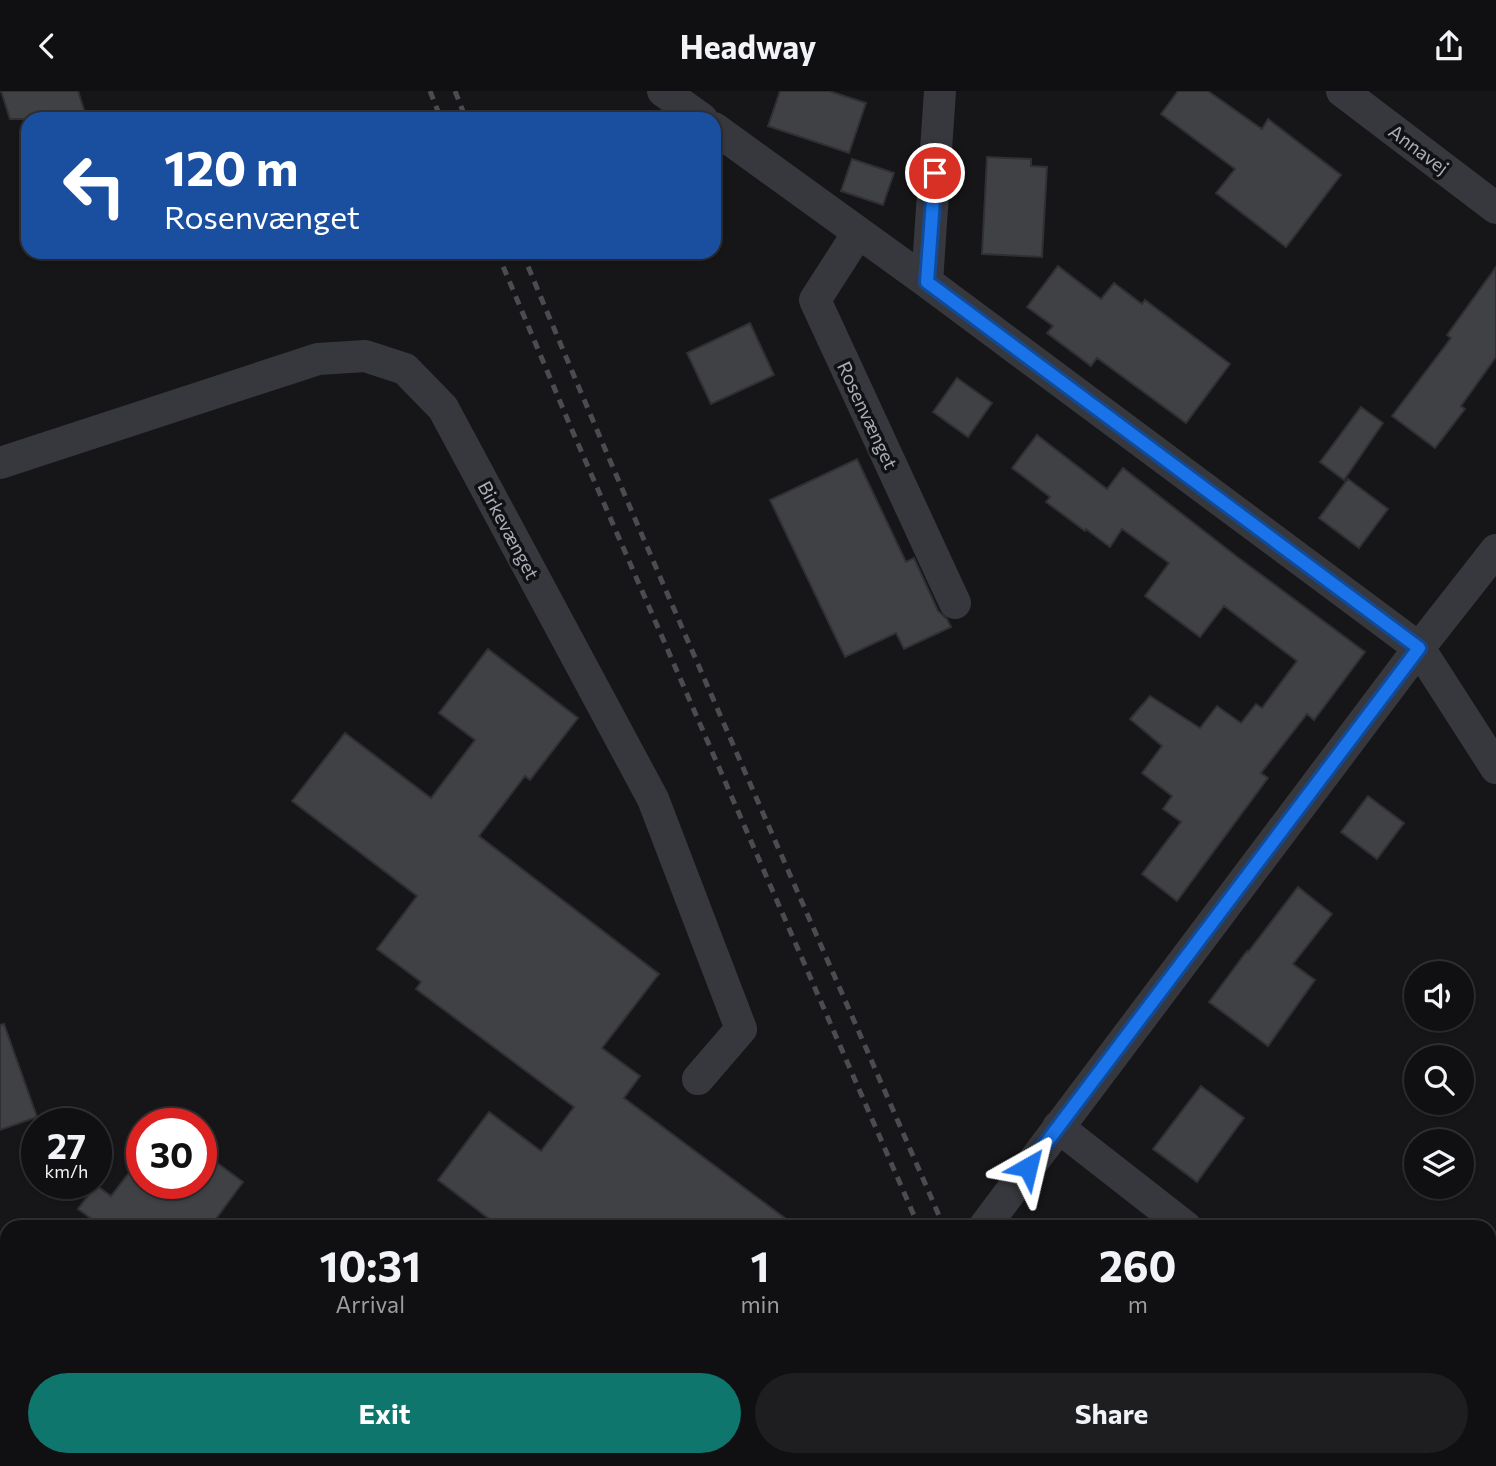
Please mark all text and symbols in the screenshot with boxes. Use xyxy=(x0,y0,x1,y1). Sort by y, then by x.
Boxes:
text: Headway xyxy=(680,26,816,66)
icon: back xyxy=(28,27,66,65)
icon: share xyxy=(1430,27,1468,65)
street label: Annavej xyxy=(1385,119,1453,179)
text: 120 m xyxy=(164,136,298,196)
icon: left xyxy=(49,140,140,231)
pin xyxy=(905,143,965,203)
icon: arrive xyxy=(916,154,954,192)
text: Rosenvænget xyxy=(164,196,360,236)
street label: Rosenvænget xyxy=(833,357,903,473)
street label: Birkevænget xyxy=(473,477,545,583)
map controls xyxy=(1404,961,1474,1199)
button: sound xyxy=(1404,961,1474,1031)
button: search xyxy=(1404,1045,1474,1115)
speed limit sign: 30 xyxy=(126,1108,217,1199)
text: 27 xyxy=(47,1123,86,1166)
button: layers xyxy=(1404,1129,1474,1199)
position arrow xyxy=(991,1130,1065,1204)
text: km/h xyxy=(45,1160,88,1182)
text: 10:31 xyxy=(319,1239,421,1291)
text: 1 xyxy=(750,1239,770,1291)
text: 260 xyxy=(1099,1239,1177,1291)
text: Arrival xyxy=(335,1290,405,1318)
text: min xyxy=(740,1290,780,1318)
text: m xyxy=(1128,1290,1148,1318)
button: Exit xyxy=(28,1373,741,1453)
button: Share xyxy=(755,1373,1468,1453)

